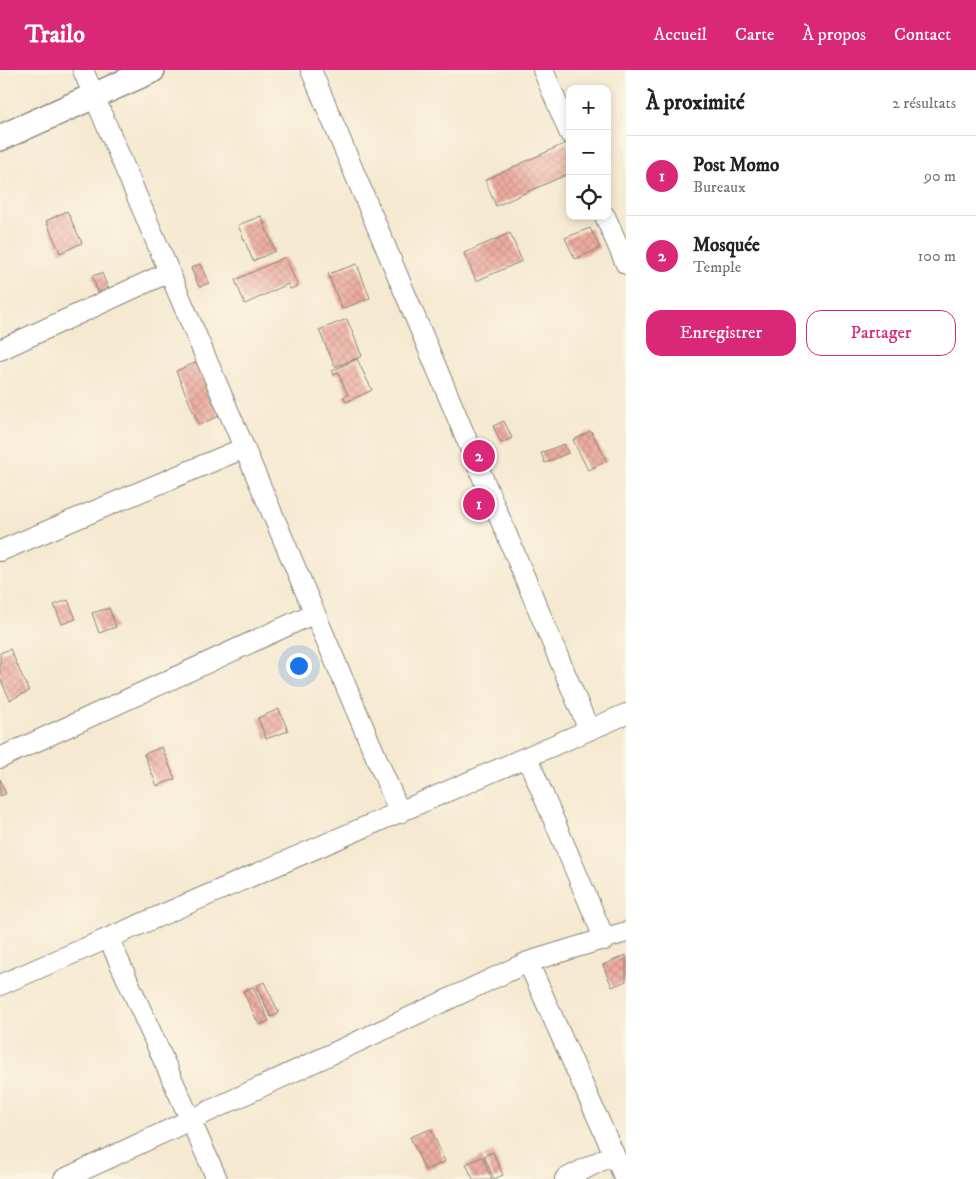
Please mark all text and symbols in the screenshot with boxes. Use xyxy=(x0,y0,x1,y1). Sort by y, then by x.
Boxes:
text: Trailo xyxy=(25,20,85,50)
text: Accueil xyxy=(654,24,707,46)
text: Carte xyxy=(735,24,774,46)
text: À propos xyxy=(802,24,866,46)
text: Contact xyxy=(894,24,951,46)
map controls xyxy=(566,85,611,220)
button: + xyxy=(566,85,611,130)
text: À proximité xyxy=(646,90,745,116)
text: 2 résultats xyxy=(892,93,956,113)
button: − xyxy=(566,130,611,175)
text: Post Momo xyxy=(693,154,779,177)
text: 1 xyxy=(659,166,665,186)
text: 90 m xyxy=(924,166,956,186)
button: locate xyxy=(566,175,611,220)
text: Bureaux xyxy=(693,177,746,197)
text: Mosquée xyxy=(693,234,760,257)
text: 2 xyxy=(658,246,666,266)
text: 100 m xyxy=(918,246,956,266)
text: Temple xyxy=(693,257,741,277)
button: Enregistrer xyxy=(646,310,796,356)
button: Partager xyxy=(806,310,956,356)
pin: 2 xyxy=(463,437,495,475)
pin: 1 xyxy=(463,485,495,523)
your location xyxy=(286,653,312,679)

